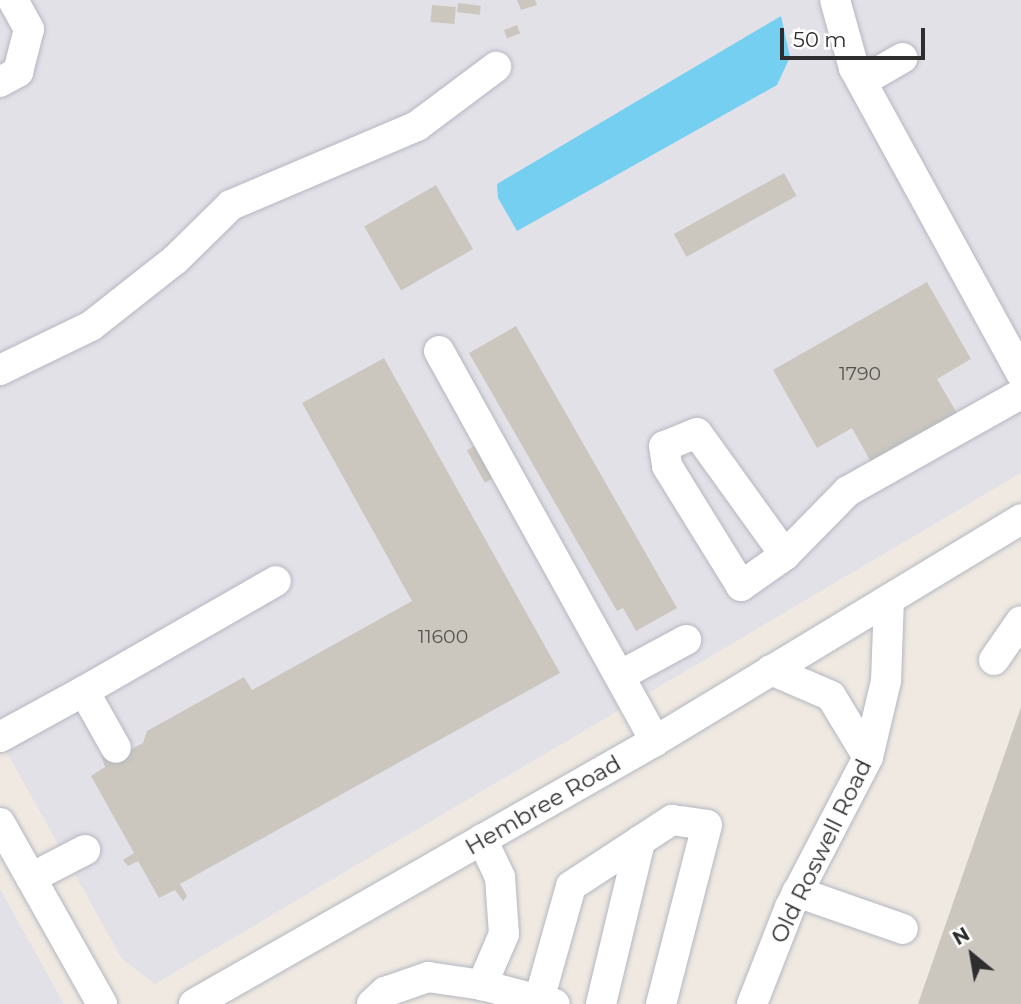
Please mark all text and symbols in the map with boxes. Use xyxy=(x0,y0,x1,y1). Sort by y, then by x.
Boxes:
scale bar xyxy=(783,14,928,58)
text: 50 m xyxy=(793,27,847,52)
house number: 1790 xyxy=(839,363,881,385)
house number: 11600 xyxy=(418,626,468,648)
street label: Hembree Road xyxy=(460,749,626,861)
street label: Old Roswell Road xyxy=(764,754,878,948)
north arrow xyxy=(937,920,1007,990)
text: N xyxy=(949,923,974,950)

